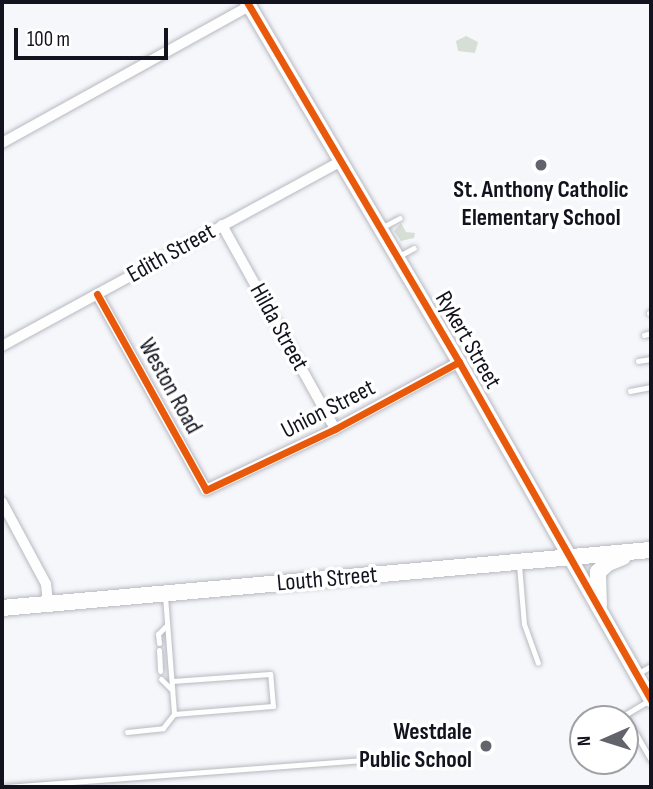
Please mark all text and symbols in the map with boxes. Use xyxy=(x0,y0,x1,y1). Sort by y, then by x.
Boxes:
scale bar xyxy=(18,14,172,58)
text: 100 m xyxy=(27,27,70,52)
marker: St. Anthony Catholic Elementary School xyxy=(533,157,549,173)
place label: St. Anthony Catholic Elementary School xyxy=(453,176,629,232)
street label: Edith Street xyxy=(122,217,220,289)
street label: Hilda Street xyxy=(243,279,315,375)
street label: Rykert Street xyxy=(429,286,507,394)
street label: Weston Road xyxy=(132,333,208,439)
street label: Union Street xyxy=(276,373,380,445)
street label: Louth Street xyxy=(276,560,378,598)
north arrow xyxy=(569,705,639,775)
place label: Westdale Public School xyxy=(359,718,472,774)
text: N xyxy=(573,735,596,747)
marker: Westdale Public School xyxy=(478,738,494,754)

